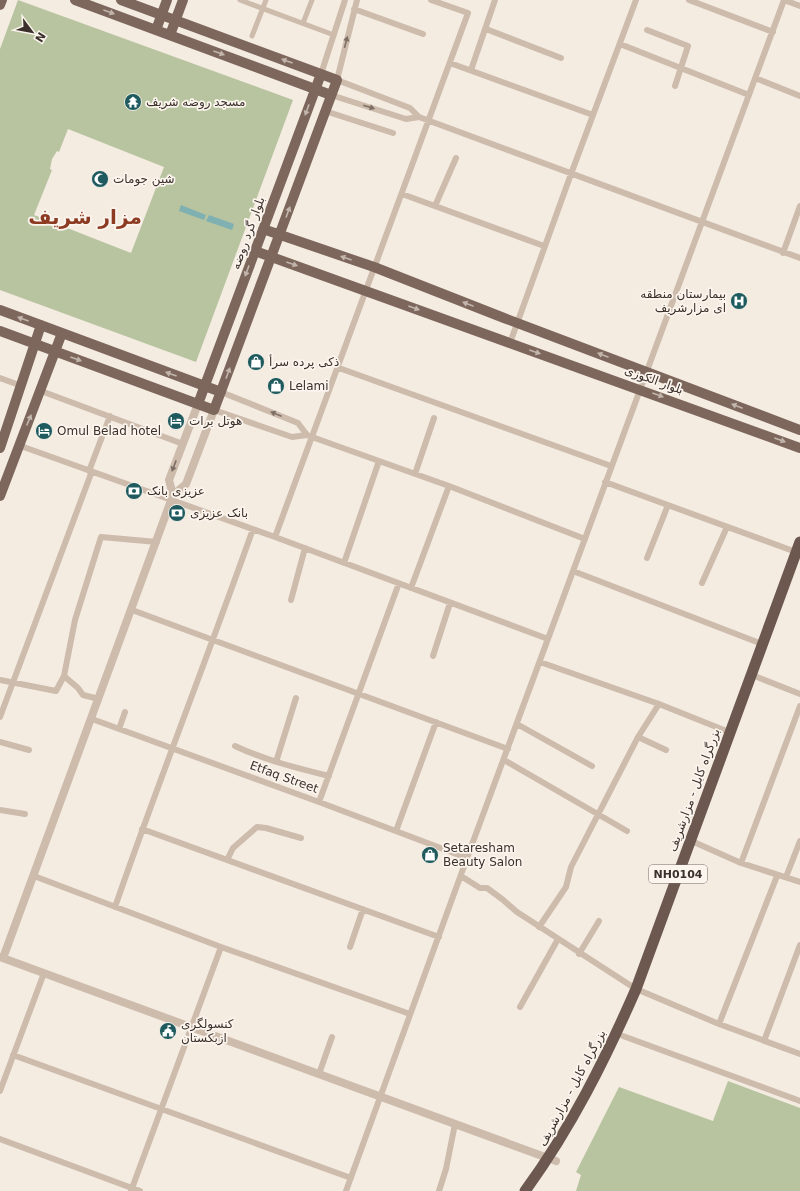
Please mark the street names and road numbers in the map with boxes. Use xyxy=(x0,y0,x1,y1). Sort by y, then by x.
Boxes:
street label: بلوار گرد روضه xyxy=(228,195,269,272)
street label: بلوار الکوزی xyxy=(622,363,685,398)
street label: بزرگراه کابل - مزارشریف xyxy=(665,727,724,854)
street label: Etfaq Street xyxy=(248,758,320,796)
road number: NH0104 xyxy=(649,865,707,883)
street label: بزرگراه کابل - مزارشریف xyxy=(535,1027,610,1149)

